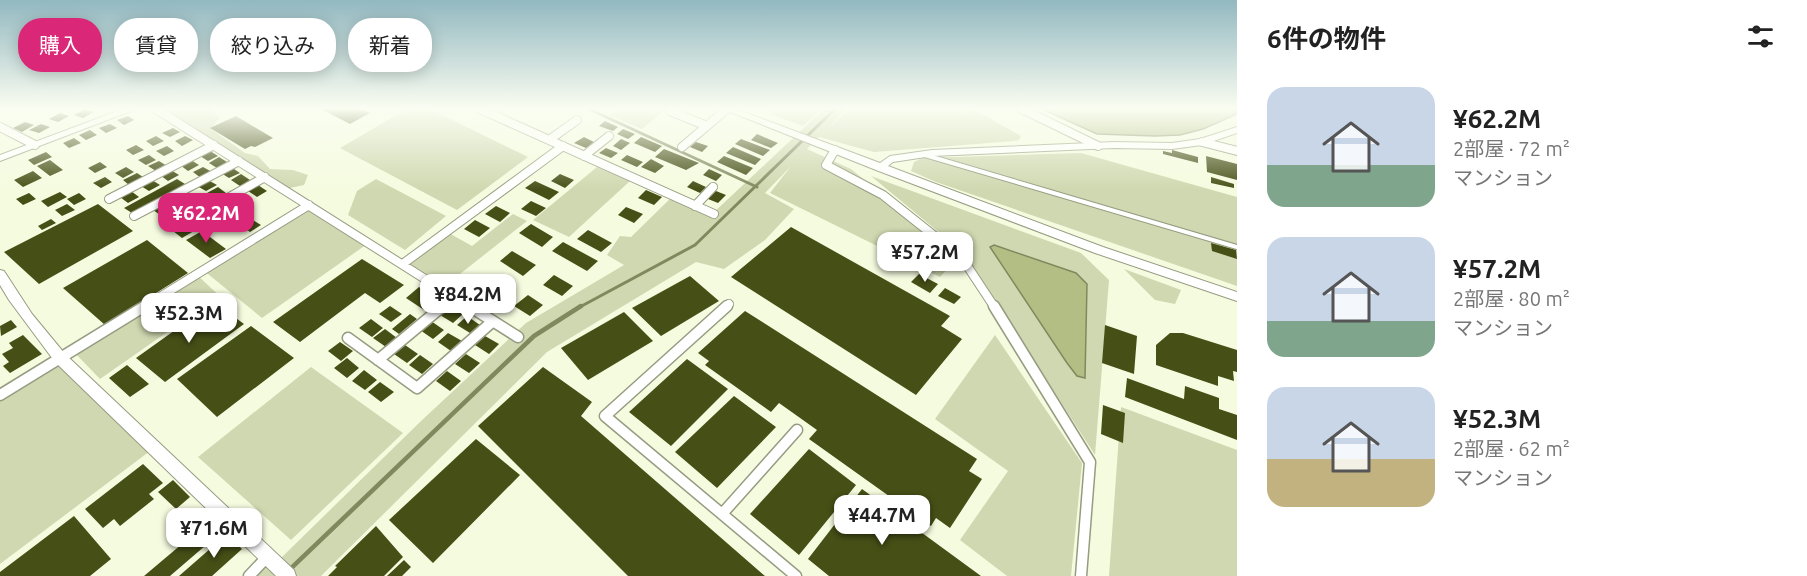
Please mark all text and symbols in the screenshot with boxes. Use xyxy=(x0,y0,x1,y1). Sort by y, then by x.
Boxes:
chip: 購入 xyxy=(18,18,102,72)
chip: 賃貸 xyxy=(114,18,198,72)
chip: 絞り込み xyxy=(210,18,336,72)
chip: 新着 xyxy=(348,18,432,72)
icon: filters xyxy=(1744,20,1777,53)
text: 6件の物件 xyxy=(1267,24,1386,53)
text: ¥62.2M xyxy=(1453,104,1541,133)
icon: home xyxy=(1315,111,1387,183)
text: 2部屋 · 72 m² xyxy=(1453,137,1570,160)
text: マンション xyxy=(1453,166,1553,189)
pin: ¥62.2M xyxy=(157,193,255,244)
text: ¥62.2M xyxy=(172,201,240,224)
pin: ¥57.2M xyxy=(876,232,974,283)
text: ¥57.2M xyxy=(891,240,959,263)
text: ¥57.2M xyxy=(1453,254,1541,283)
icon: home xyxy=(1315,261,1387,333)
pin: ¥84.2M xyxy=(419,274,517,325)
text: ¥84.2M xyxy=(434,282,502,305)
text: 2部屋 · 80 m² xyxy=(1453,287,1570,310)
pin: ¥52.3M xyxy=(140,293,238,344)
text: ¥52.3M xyxy=(155,301,223,324)
text: マンション xyxy=(1453,316,1553,339)
text: ¥52.3M xyxy=(1453,404,1541,433)
icon: home xyxy=(1315,411,1387,483)
text: 2部屋 · 62 m² xyxy=(1453,437,1570,460)
text: マンション xyxy=(1453,466,1553,489)
pin: ¥44.7M xyxy=(833,495,931,546)
text: ¥44.7M xyxy=(848,503,916,526)
pin: ¥71.6M xyxy=(165,508,263,559)
text: ¥71.6M xyxy=(180,516,248,539)

